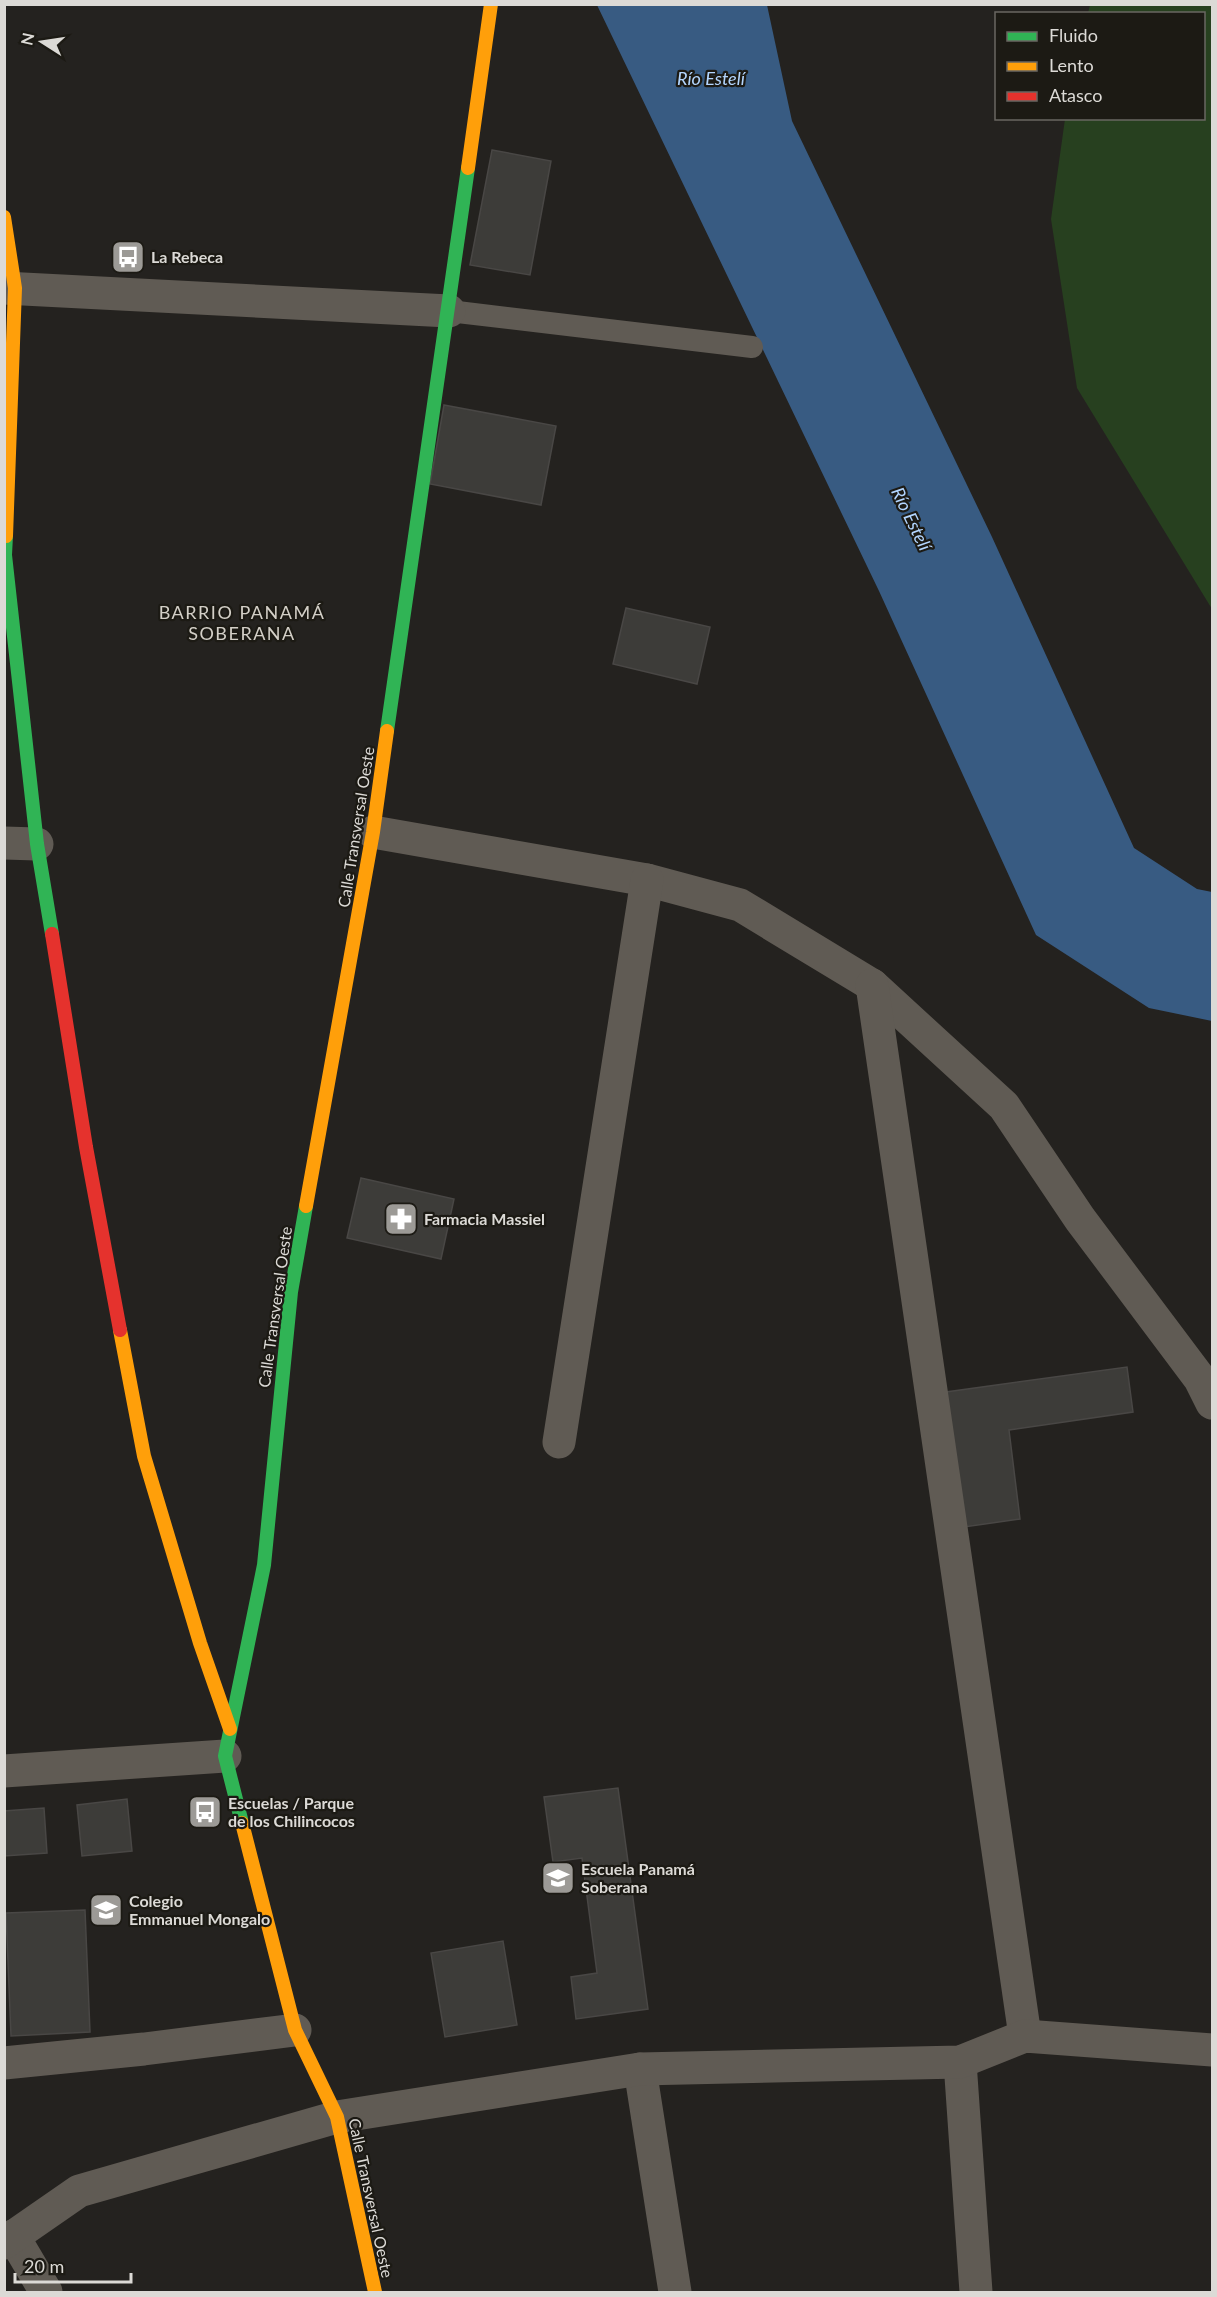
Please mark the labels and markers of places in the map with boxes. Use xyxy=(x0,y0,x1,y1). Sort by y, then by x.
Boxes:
bus stop icon: La Rebeca xyxy=(110,239,146,275)
place label: La Rebeca xyxy=(151,247,223,266)
pharmacy icon: Farmacia Massiel xyxy=(383,1201,419,1237)
place label: Farmacia Massiel xyxy=(424,1209,545,1228)
place label: Escuelas / Parque de los Chilincocos xyxy=(228,1793,355,1830)
bus stop icon: Escuelas / Parque de los Chilincocos xyxy=(187,1794,223,1830)
place label: Escuela Panamá Soberana xyxy=(581,1859,695,1896)
school or university icon: Escuela Panamá Soberana xyxy=(540,1860,576,1896)
place label: Colegio Emmanuel Mongalo xyxy=(129,1891,270,1928)
school or university icon: Colegio Emmanuel Mongalo xyxy=(88,1892,124,1928)

